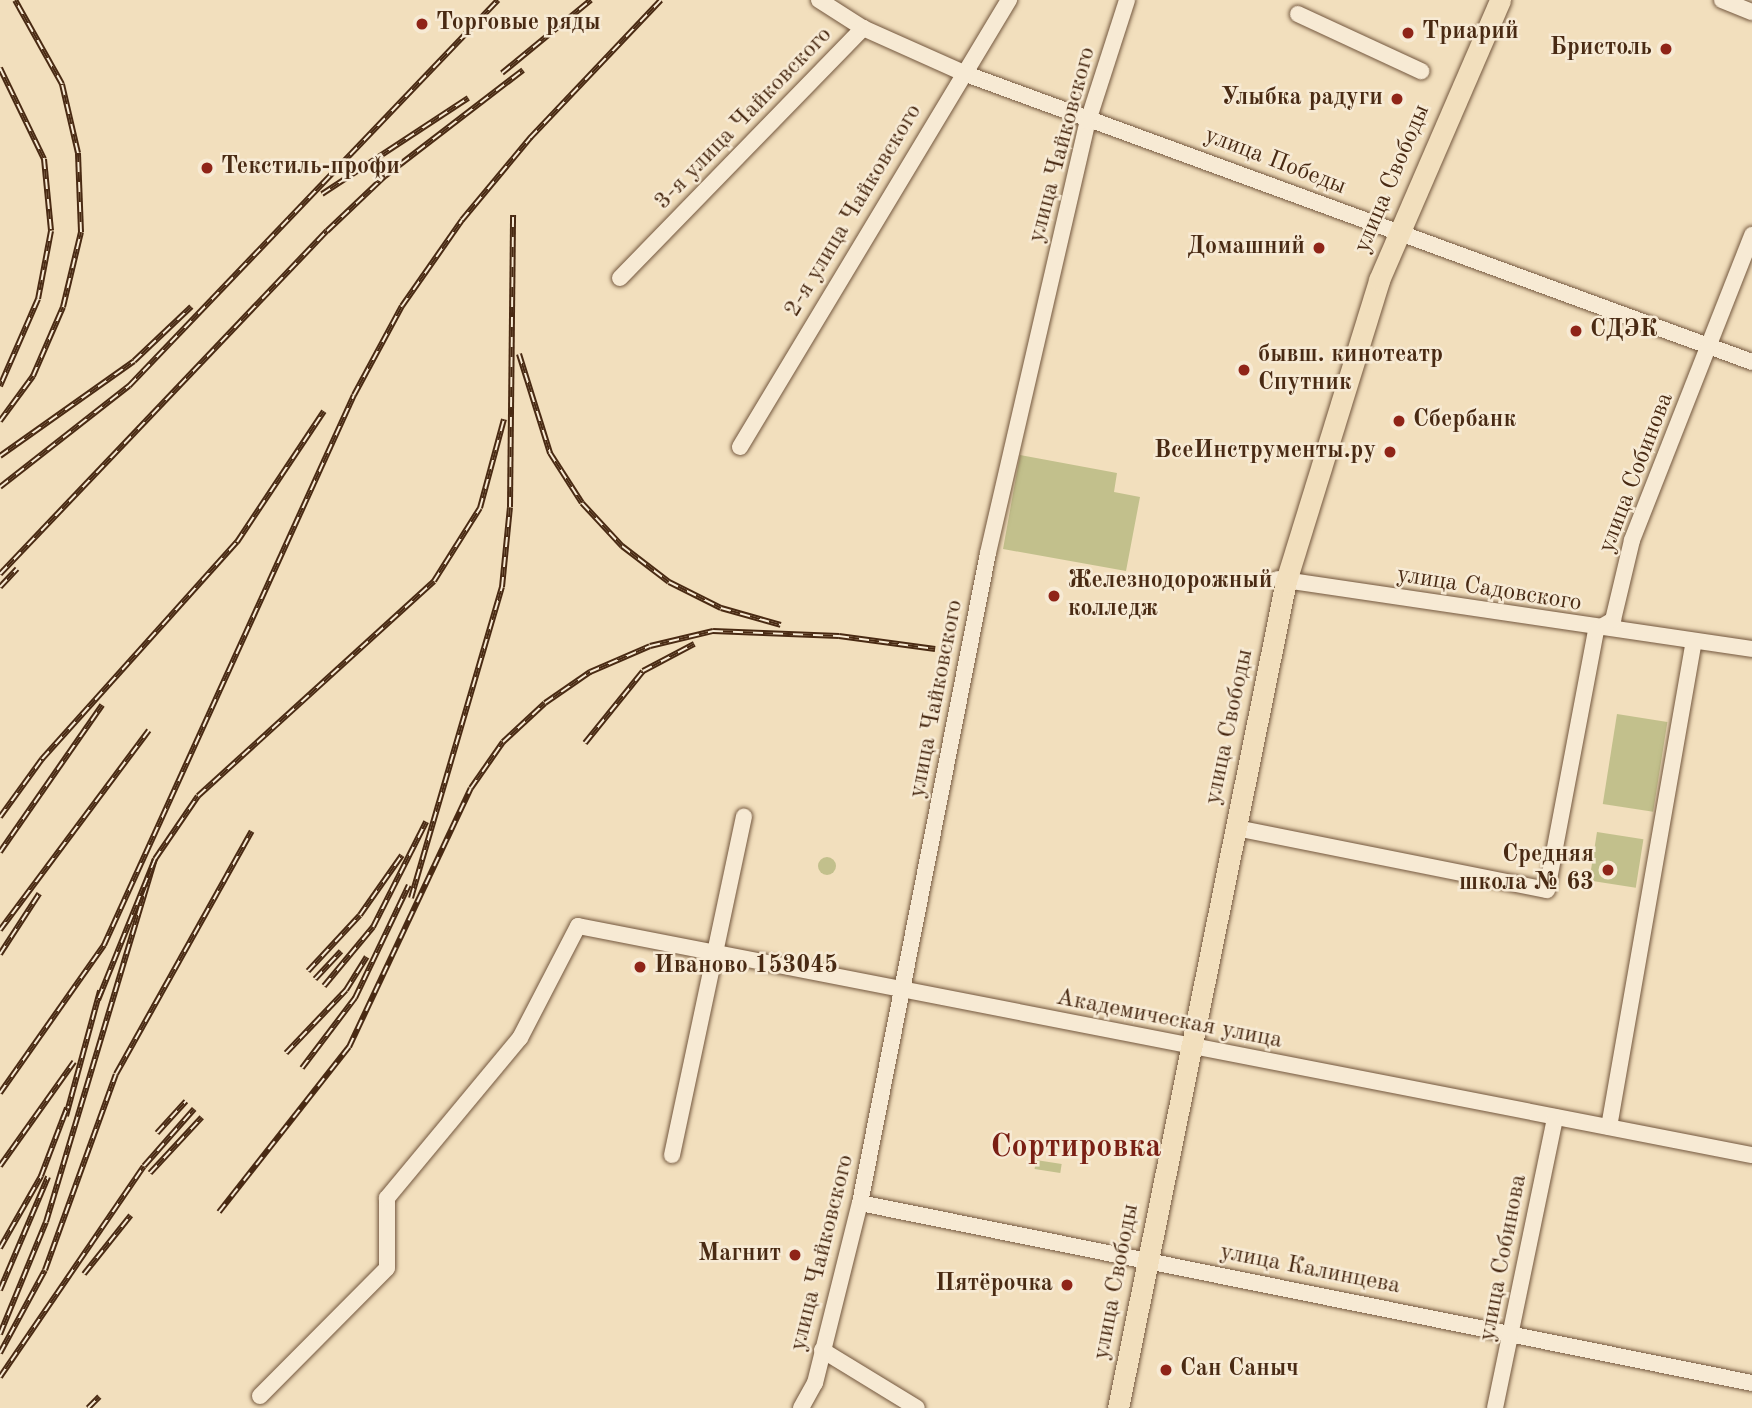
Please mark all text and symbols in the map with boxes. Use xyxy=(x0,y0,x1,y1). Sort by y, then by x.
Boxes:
place label: Торговые ряды xyxy=(436,10,601,38)
marker: Торговые ряды xyxy=(414,16,430,32)
place label: Триарий xyxy=(1422,19,1519,47)
street label: 3-я улица Чайковского xyxy=(649,21,839,217)
marker: Триарий xyxy=(1400,25,1416,41)
place label: Бристоль xyxy=(1550,35,1652,63)
marker: Бристоль xyxy=(1658,41,1674,57)
street label: улица Чайковского xyxy=(1023,44,1103,246)
place label: Улыбка радуги xyxy=(1221,85,1383,113)
marker: Улыбка радуги xyxy=(1389,91,1405,107)
street label: 2-я улица Чайковского xyxy=(779,99,929,323)
street label: улица Свободы xyxy=(1349,100,1437,258)
street label: улица Победы xyxy=(1200,122,1350,202)
place label: Текстиль-профи xyxy=(221,154,400,182)
marker: Текстиль-профи xyxy=(199,160,215,176)
place label: Домашний xyxy=(1187,234,1305,262)
marker: Домашний xyxy=(1311,240,1327,256)
place label: СДЭК xyxy=(1590,317,1657,345)
marker: СДЭК xyxy=(1568,323,1584,339)
place label: бывш. кинотеатр Спутник xyxy=(1258,342,1443,398)
marker: бывш. кинотеатр Спутник xyxy=(1236,362,1252,378)
street label: улица Собинова xyxy=(1593,389,1681,557)
place label: Сбербанк xyxy=(1413,407,1516,435)
marker: Сбербанк xyxy=(1391,413,1407,429)
place label: ВсеИнструменты.ру xyxy=(1154,438,1376,466)
marker: ВсеИнструменты.ру xyxy=(1382,444,1398,460)
street label: улица Садовского xyxy=(1395,561,1583,619)
place label: Железнодорожный колледж xyxy=(1068,568,1273,624)
marker: Железнодорожный колледж xyxy=(1046,588,1062,604)
street label: улица Чайковского xyxy=(904,597,970,801)
street label: улица Свободы xyxy=(1199,647,1261,807)
place label: Средняя школа № 63 xyxy=(1459,842,1594,898)
marker: Средняя школа № 63 xyxy=(1600,862,1616,878)
place label: Иваново 153045 xyxy=(654,953,838,981)
marker: Иваново 153045 xyxy=(632,959,648,975)
street label: Академическая улица xyxy=(1053,984,1285,1056)
district label: Сортировка xyxy=(990,1129,1162,1167)
street label: улица Чайковского xyxy=(785,1152,861,1354)
street label: улица Собинова xyxy=(1474,1172,1534,1344)
street label: улица Свободы xyxy=(1088,1202,1146,1362)
street label: улица Калинцева xyxy=(1217,1238,1403,1302)
place label: Магнит xyxy=(698,1241,781,1269)
marker: Магнит xyxy=(787,1247,803,1263)
place label: Пятёрочка xyxy=(935,1271,1053,1299)
marker: Пятёрочка xyxy=(1059,1277,1075,1293)
place label: Сан Саныч xyxy=(1180,1356,1299,1384)
marker: Сан Саныч xyxy=(1158,1362,1174,1378)

